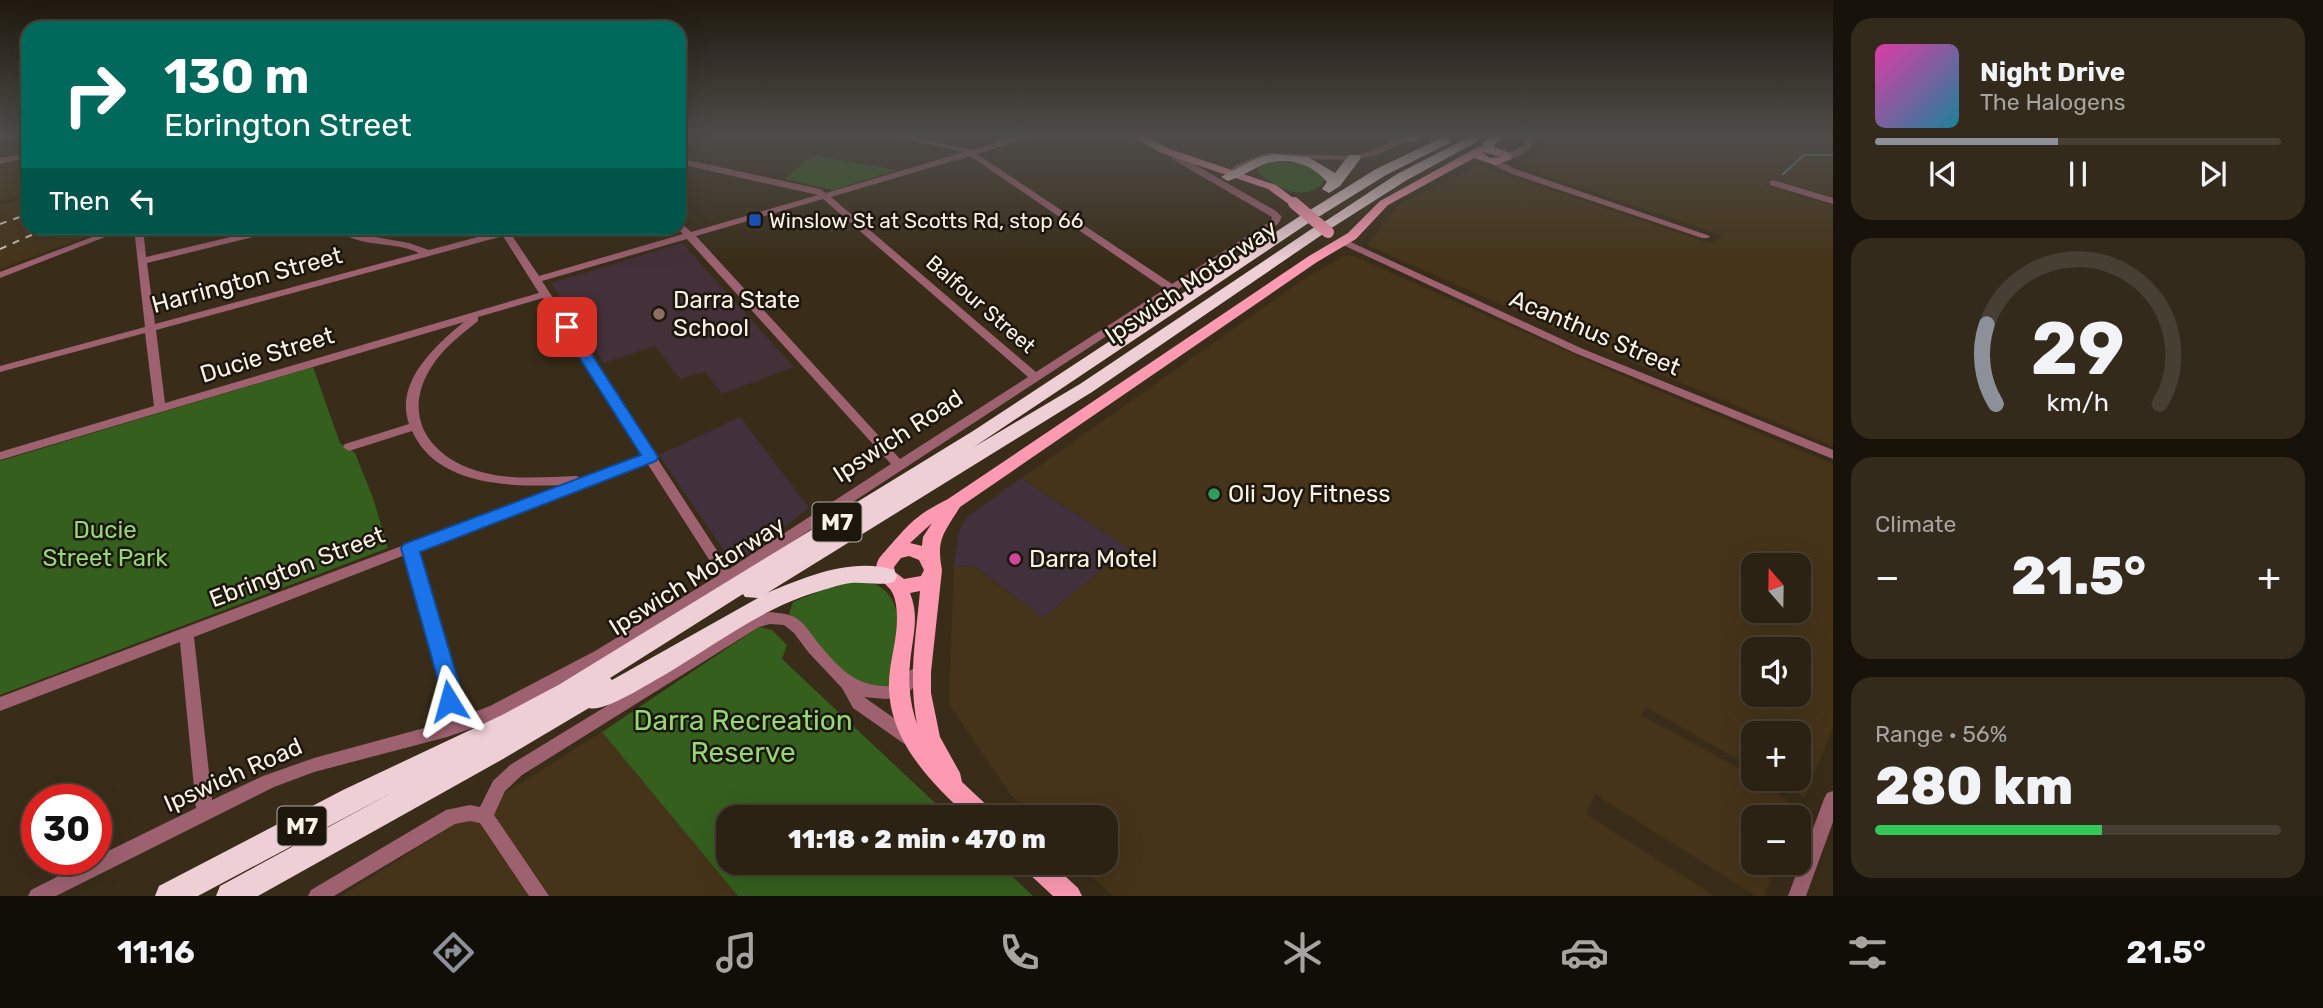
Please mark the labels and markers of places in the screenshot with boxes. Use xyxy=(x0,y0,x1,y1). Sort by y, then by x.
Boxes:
place label: Winslow St at Scotts Rd, stop 66 xyxy=(769,208,1083,233)
marker: Winslow St at Scotts Rd, stop 66 xyxy=(747,212,763,228)
place label: Darra State School xyxy=(673,286,800,342)
pin xyxy=(537,297,597,357)
marker: Darra State School xyxy=(651,306,667,322)
place label: Oli Joy Fitness xyxy=(1228,480,1390,508)
marker: Oli Joy Fitness xyxy=(1206,486,1222,502)
place label: Darra Motel xyxy=(1029,545,1157,573)
marker: Darra Motel xyxy=(1007,551,1023,567)

